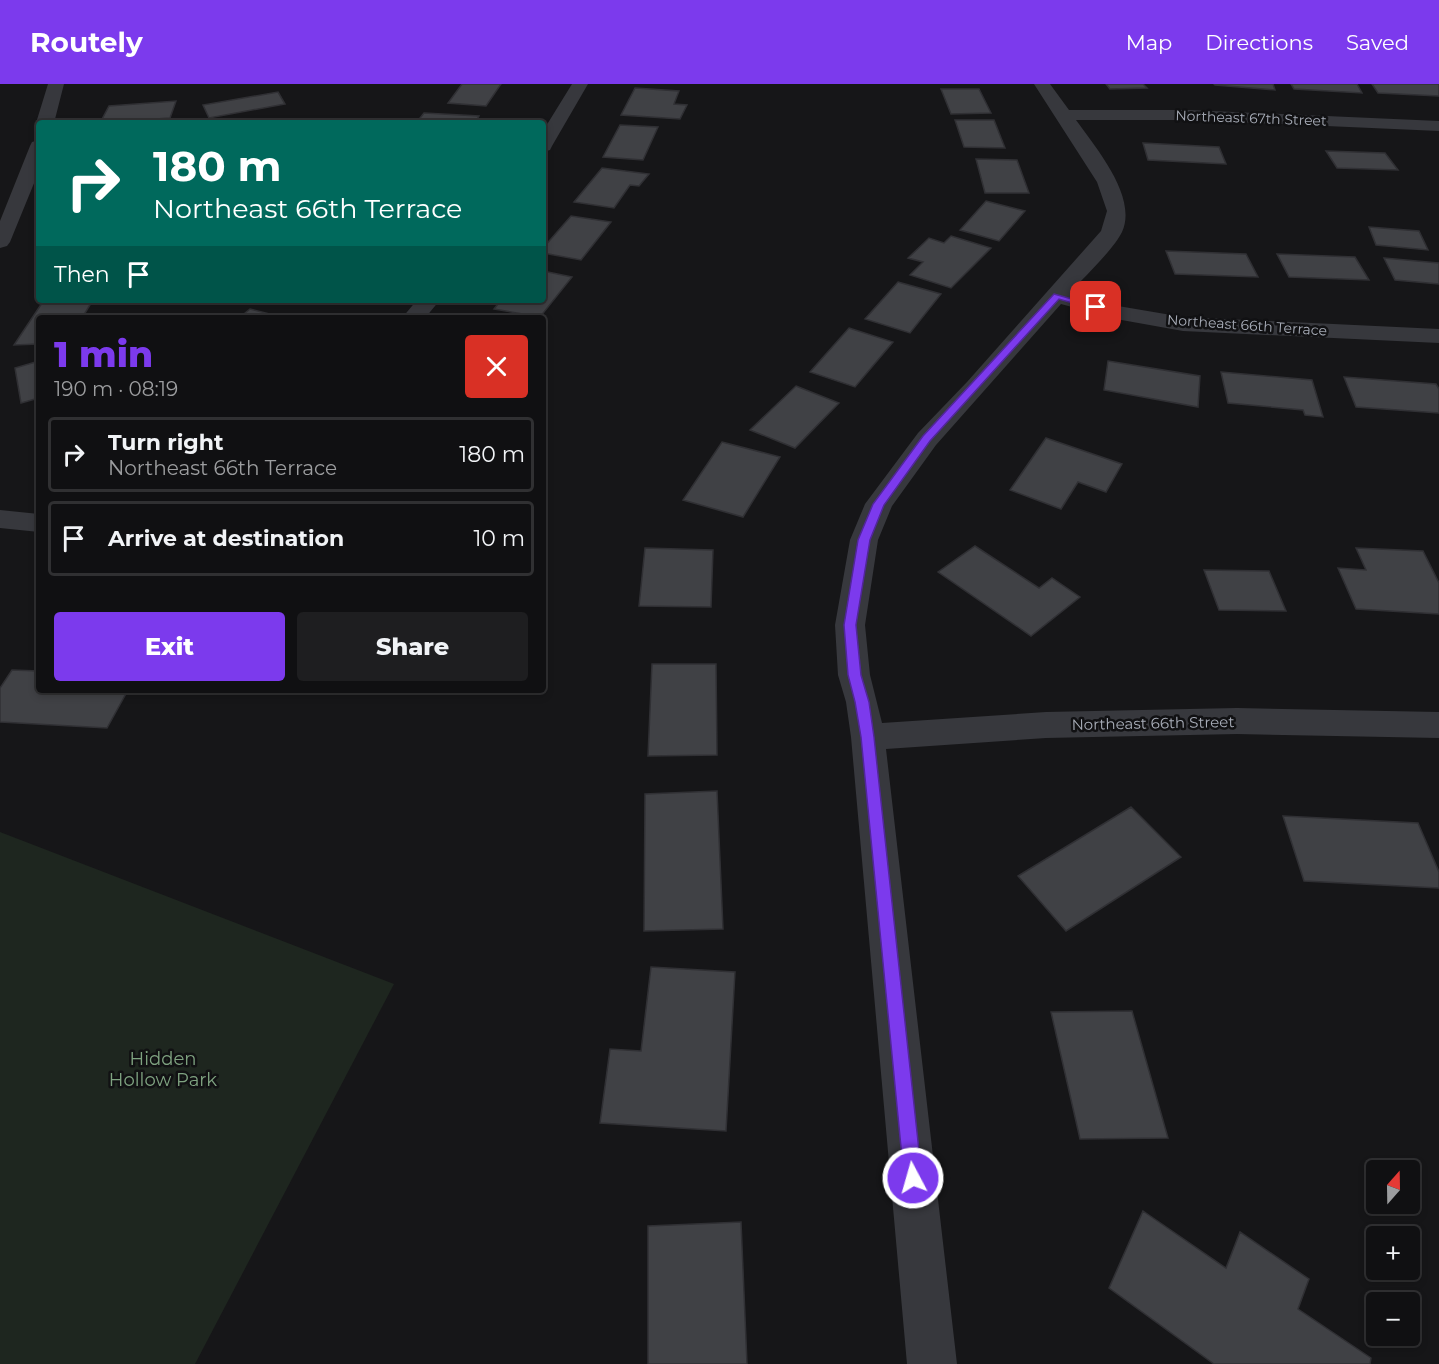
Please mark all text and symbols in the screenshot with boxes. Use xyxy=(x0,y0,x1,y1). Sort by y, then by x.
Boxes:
text: Routely xyxy=(30,25,143,59)
text: Map xyxy=(1126,30,1172,55)
text: Directions xyxy=(1205,30,1313,55)
text: Saved xyxy=(1346,30,1409,55)
street label: Northeast 67th Street xyxy=(1175,106,1327,130)
text: 180 m xyxy=(153,140,282,192)
icon: right xyxy=(54,144,132,222)
text: Northeast 66th Terrace xyxy=(153,192,462,225)
icon: arrive xyxy=(122,258,155,291)
text: Then xyxy=(54,261,110,288)
pin xyxy=(1070,281,1121,332)
icon: arrive xyxy=(1079,290,1112,323)
street label: Northeast 66th Terrace xyxy=(1166,310,1328,340)
text: 1 min xyxy=(54,332,153,376)
button: close xyxy=(465,335,528,398)
text: 190 m · 08:19 xyxy=(54,377,178,401)
text: Turn right xyxy=(108,429,223,456)
icon: right xyxy=(57,438,90,471)
text: 180 m xyxy=(459,441,525,468)
text: Northeast 66th Terrace xyxy=(108,456,337,480)
icon: arrive xyxy=(57,522,90,555)
text: Arrive at destination xyxy=(108,525,344,552)
text: 10 m xyxy=(473,525,525,552)
button: Exit xyxy=(54,612,285,681)
button: Share xyxy=(297,612,528,681)
street label: Northeast 66th Street xyxy=(1071,712,1235,734)
park label: Hidden Hollow Park xyxy=(109,1048,217,1091)
position arrow xyxy=(881,1146,945,1210)
north arrow xyxy=(1366,1160,1420,1214)
map controls xyxy=(1366,1160,1420,1346)
button: + xyxy=(1366,1226,1420,1280)
button: − xyxy=(1366,1292,1420,1346)

